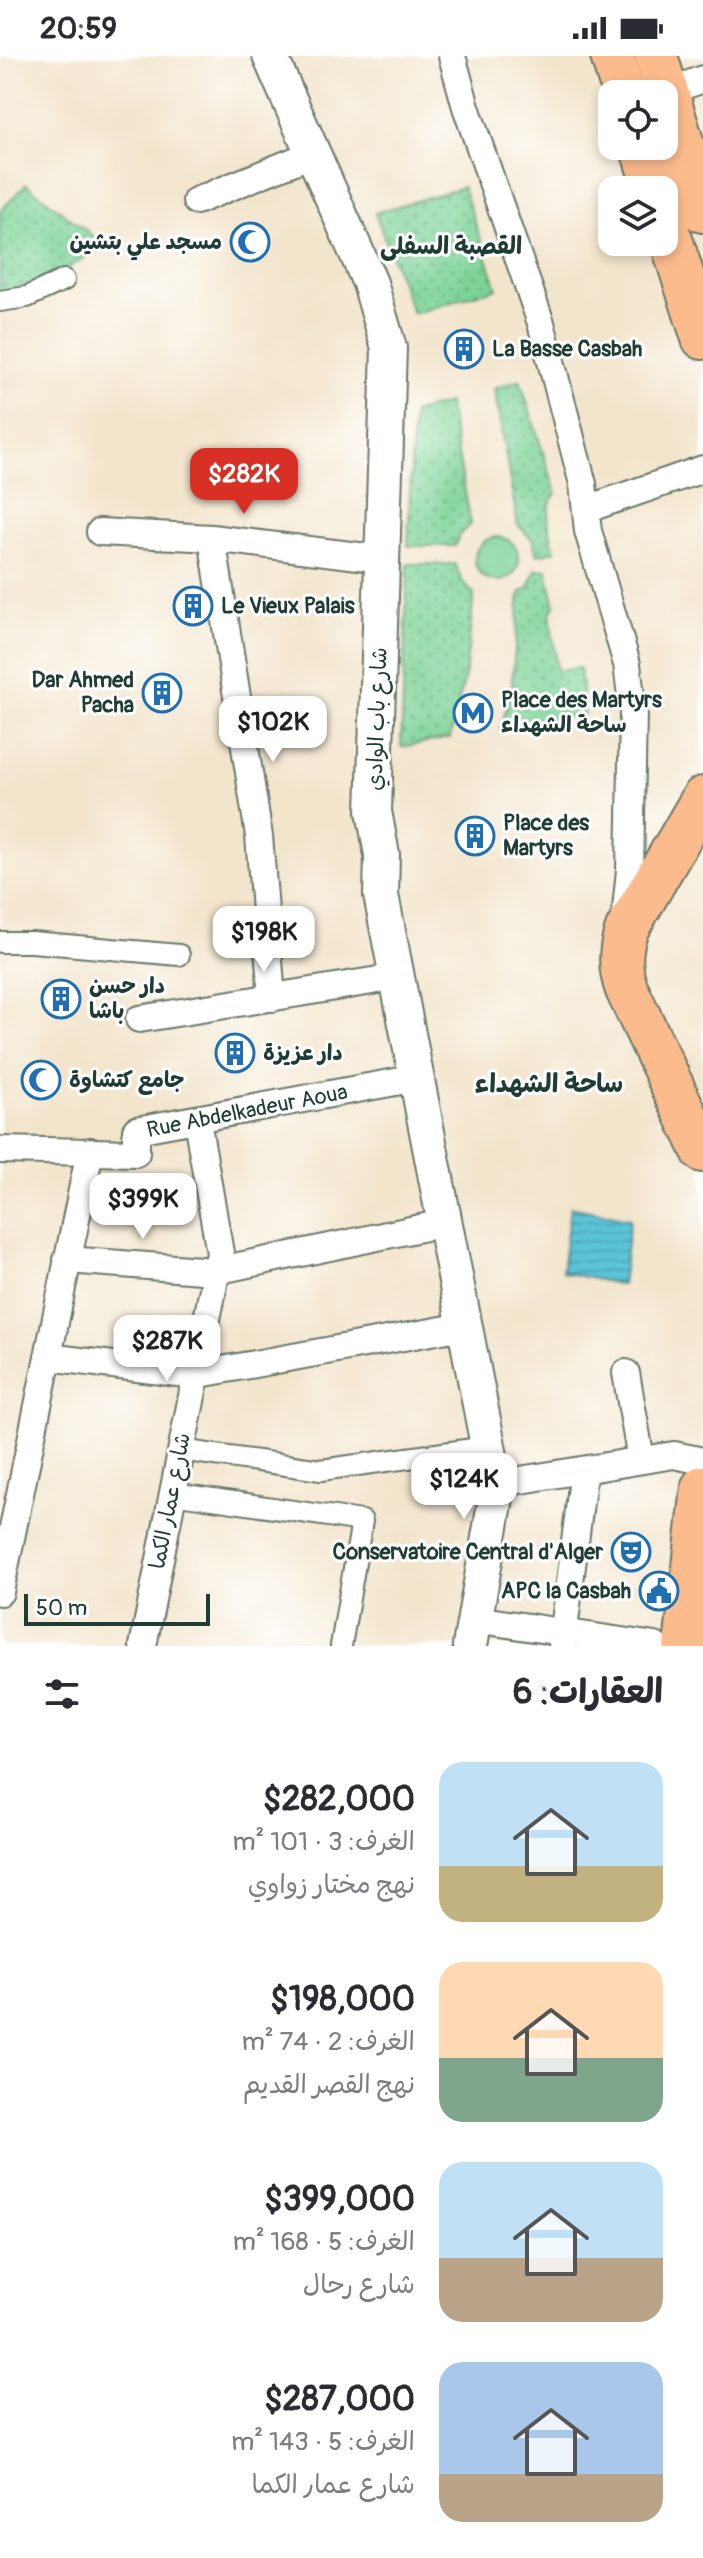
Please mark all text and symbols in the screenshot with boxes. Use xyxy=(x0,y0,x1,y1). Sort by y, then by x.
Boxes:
text: 20:59 xyxy=(40,10,117,47)
map controls xyxy=(598,80,678,256)
button: locate xyxy=(598,80,678,160)
button: layers xyxy=(598,176,678,256)
mosque icon: مسجد علي بتشين xyxy=(229,221,271,263)
place label: مسجد علي بتشين xyxy=(70,228,222,261)
district label: القصبة السفلى xyxy=(380,232,522,261)
building icon: La Basse Casbah xyxy=(443,328,485,370)
place label: La Basse Casbah xyxy=(492,335,642,363)
pin: $282K xyxy=(188,448,300,516)
text: $282K xyxy=(208,458,280,490)
building icon: Le Vieux Palais xyxy=(172,585,214,627)
place label: Le Vieux Palais xyxy=(221,592,355,620)
street label: شارع باب الوادي xyxy=(361,647,395,791)
place label: Dar Ahmed Pacha xyxy=(32,666,134,719)
building icon: Dar Ahmed Pacha xyxy=(141,672,183,714)
place label: Place des Martyrs ساحة الشهداء xyxy=(501,686,662,739)
metro station icon: Place des Martyrs ساحة الشهداء xyxy=(452,692,494,734)
pin: $102K xyxy=(217,696,329,764)
text: $102K xyxy=(237,706,309,738)
place label: Place des Martyrs xyxy=(503,809,589,862)
building icon: Place des Martyrs xyxy=(454,815,496,857)
pin: $198K xyxy=(208,906,320,974)
text: $198K xyxy=(231,916,297,948)
place label: دار حسن باشا xyxy=(89,972,165,1025)
building icon: دار حسن باشا xyxy=(40,978,82,1020)
building icon: دار عزيزة xyxy=(214,1032,256,1074)
place label: دار عزيزة xyxy=(263,1039,343,1067)
mosque icon: جامع كتشاوة xyxy=(20,1059,62,1101)
place label: جامع كتشاوة xyxy=(69,1066,185,1095)
district label: ساحة الشهداء xyxy=(475,1068,623,1100)
street label: Rue Abdelkadeur Aoua xyxy=(144,1078,350,1144)
pin: $399K xyxy=(87,1173,199,1241)
text: $399K xyxy=(107,1183,179,1215)
pin: $287K xyxy=(111,1315,223,1383)
text: $287K xyxy=(131,1325,203,1357)
street label: شارع عمار الكما xyxy=(143,1430,198,1572)
pin: $124K xyxy=(408,1453,520,1521)
text: $124K xyxy=(429,1463,499,1495)
theatre icon: Conservatoire Central d'Alger xyxy=(610,1531,652,1573)
place label: Conservatoire Central d'Alger xyxy=(333,1538,604,1566)
public building icon: APC la Casbah xyxy=(638,1570,680,1612)
place label: APC la Casbah xyxy=(501,1577,631,1605)
scale bar xyxy=(24,1590,210,1626)
text: 50 m xyxy=(36,1594,87,1622)
text: العقارات: 6 xyxy=(513,1671,663,1714)
icon: filters xyxy=(40,1672,84,1716)
text: $282,000 xyxy=(263,1778,415,1821)
icon: home xyxy=(503,1794,599,1890)
text: الغرف: 3 · 101 m² xyxy=(233,1826,415,1858)
text: نهج مختار زواوي xyxy=(248,1869,415,1901)
text: $198,000 xyxy=(270,1978,415,2021)
icon: home xyxy=(503,1994,599,2090)
text: الغرف: 2 · 74 m² xyxy=(242,2026,415,2058)
text: نهج القصر القديم xyxy=(243,2069,415,2101)
text: $399,000 xyxy=(264,2178,415,2221)
icon: home xyxy=(503,2194,599,2290)
text: الغرف: 5 · 168 m² xyxy=(233,2226,415,2258)
text: شارع رحال xyxy=(303,2269,415,2301)
text: $287,000 xyxy=(264,2378,415,2421)
icon: home xyxy=(503,2394,599,2490)
text: الغرف: 5 · 143 m² xyxy=(231,2426,415,2458)
text: شارع عمار الكما xyxy=(251,2469,415,2501)

